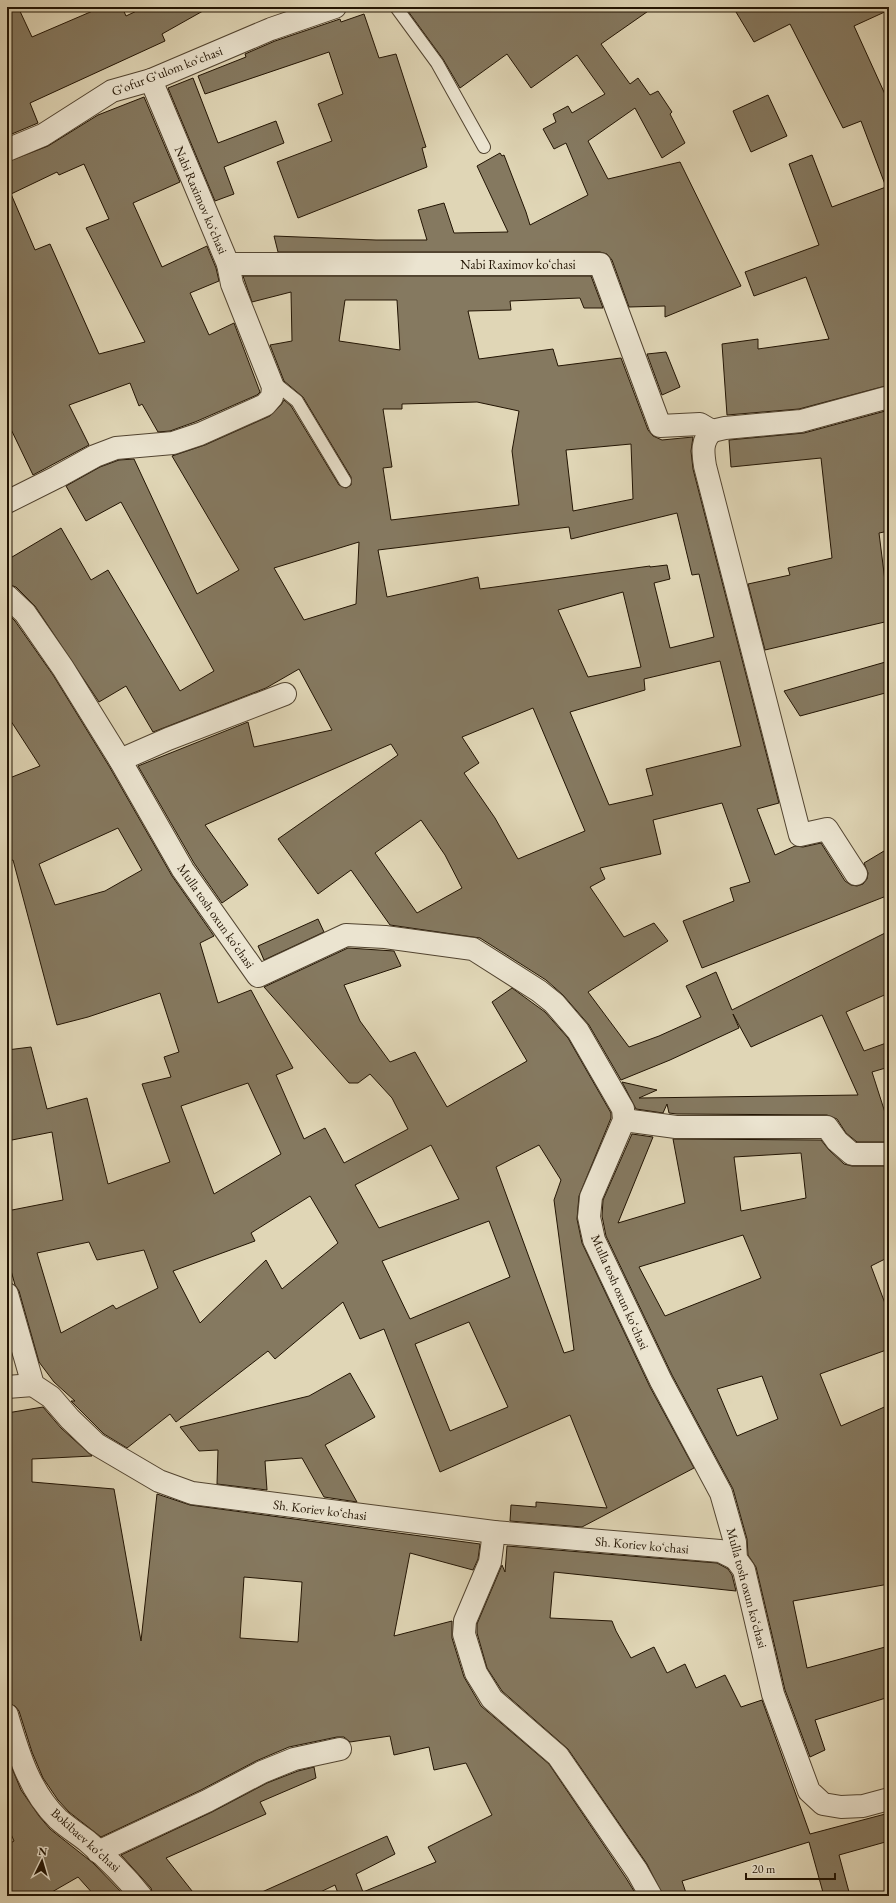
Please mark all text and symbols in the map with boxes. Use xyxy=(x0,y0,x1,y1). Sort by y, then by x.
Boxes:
street label: Gʻofur Gʻulom koʻchasi xyxy=(109,42,225,100)
street label: Nabi Raximov koʻchasi xyxy=(171,144,231,256)
street label: Nabi Raximov koʻchasi xyxy=(460,256,576,273)
street label: Mulla tosh oxun koʻchasi xyxy=(173,860,259,972)
street label: Mulla tosh oxun koʻchasi xyxy=(587,1232,653,1352)
street label: Sh. Koriev koʻchasi xyxy=(272,1496,368,1524)
street label: Mulla tosh oxun koʻchasi xyxy=(723,1526,771,1650)
street label: Sh. Koriev koʻchasi xyxy=(594,1532,690,1558)
street label: Bokibaev koʻchasi xyxy=(48,1804,124,1876)
north arrow xyxy=(22,1841,62,1881)
text: N xyxy=(38,1844,48,1858)
scale bar xyxy=(746,1855,835,1881)
text: 20 m xyxy=(752,1861,776,1877)

